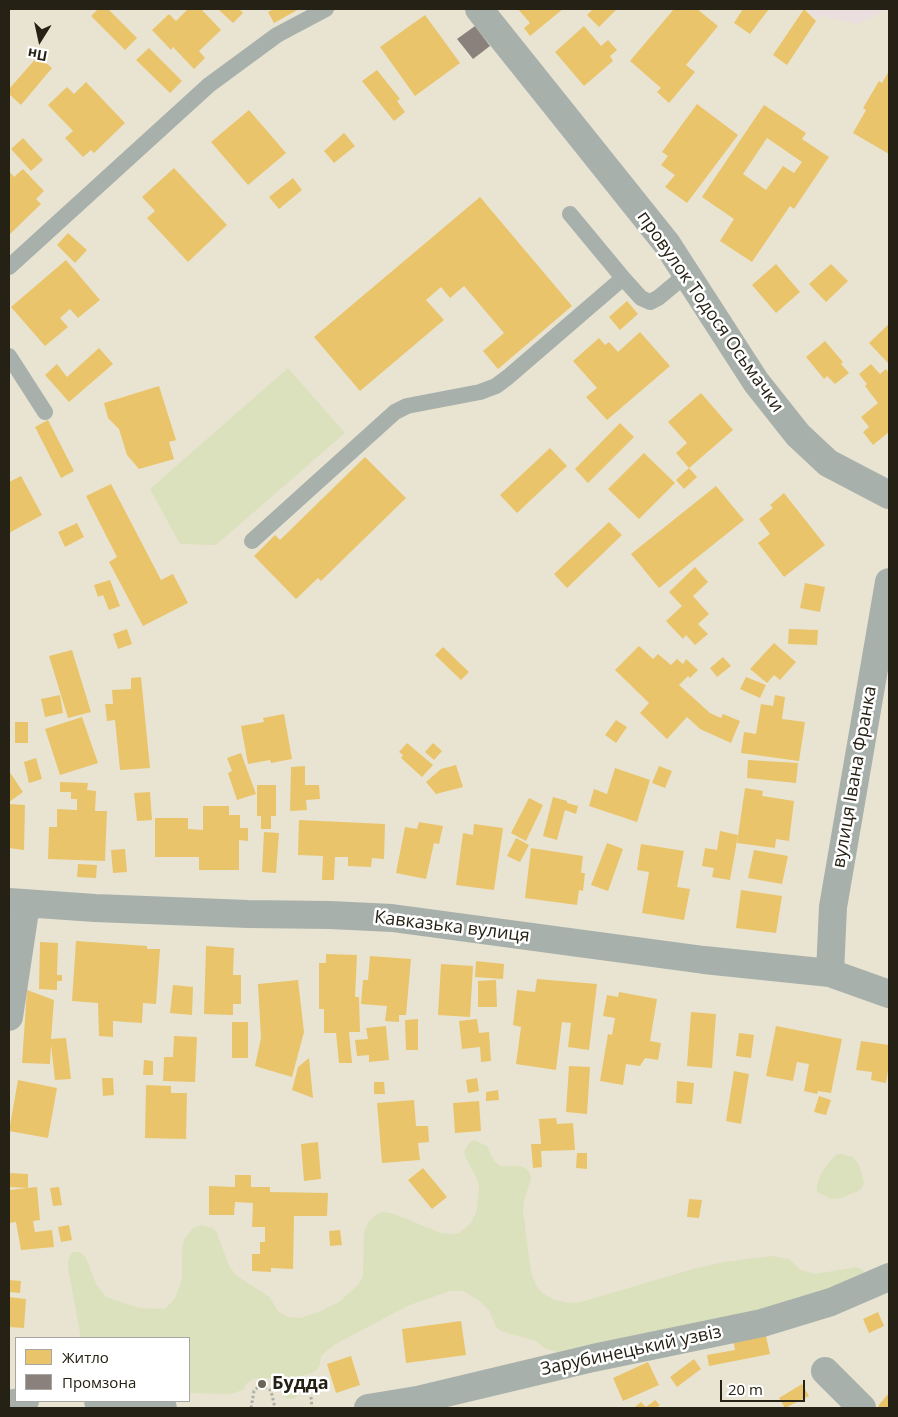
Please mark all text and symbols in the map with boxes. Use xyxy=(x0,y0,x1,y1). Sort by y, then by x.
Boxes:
north arrow xyxy=(15,15,65,65)
text: Пн xyxy=(26,44,49,66)
street label: провулок Тодося Осьмачки xyxy=(632,207,788,417)
street label: вулиця Івана Франка xyxy=(828,684,882,870)
street label: Кавказька вулиця xyxy=(373,907,531,947)
street label: Зарубинецький узвіз xyxy=(539,1321,723,1381)
legend xyxy=(15,1337,190,1402)
text: Житло xyxy=(62,1347,109,1367)
scale bar xyxy=(723,1370,808,1402)
text: Промзона xyxy=(62,1372,136,1392)
place label: Будда xyxy=(272,1373,329,1395)
marker: Будда xyxy=(256,1378,268,1390)
text: 20 m xyxy=(728,1379,763,1399)

